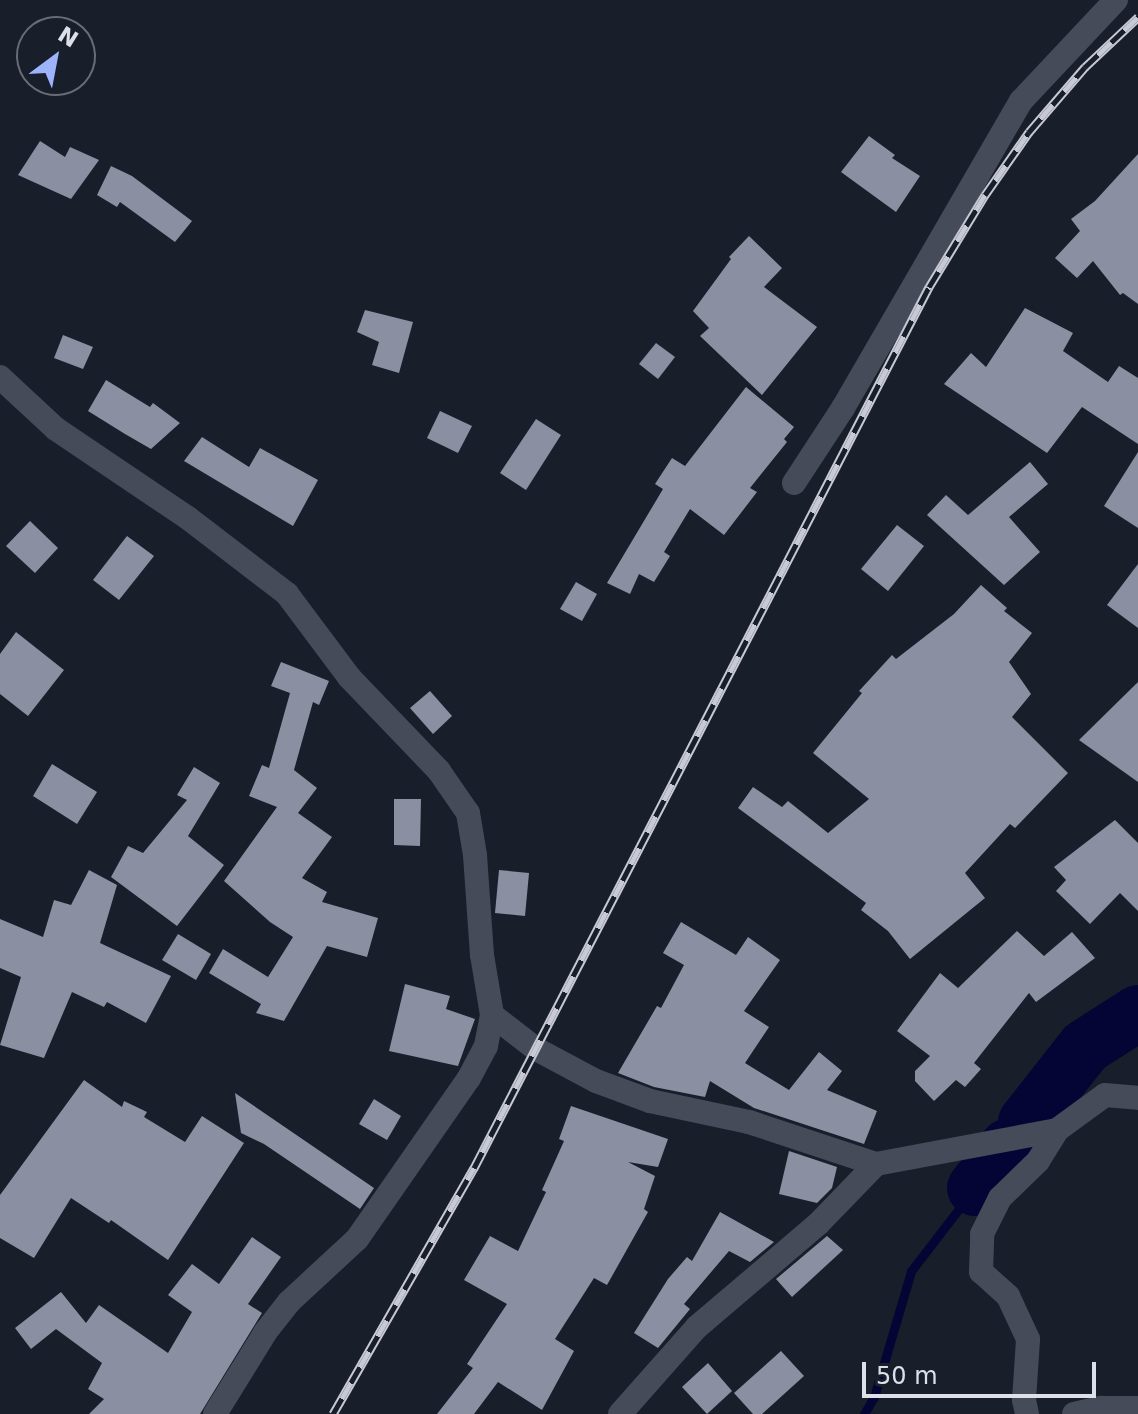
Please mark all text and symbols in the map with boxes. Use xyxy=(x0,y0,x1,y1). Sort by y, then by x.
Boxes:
north arrow xyxy=(16,16,96,96)
text: N xyxy=(53,21,82,52)
scale bar xyxy=(866,1346,1100,1396)
text: 50 m xyxy=(876,1362,938,1390)

